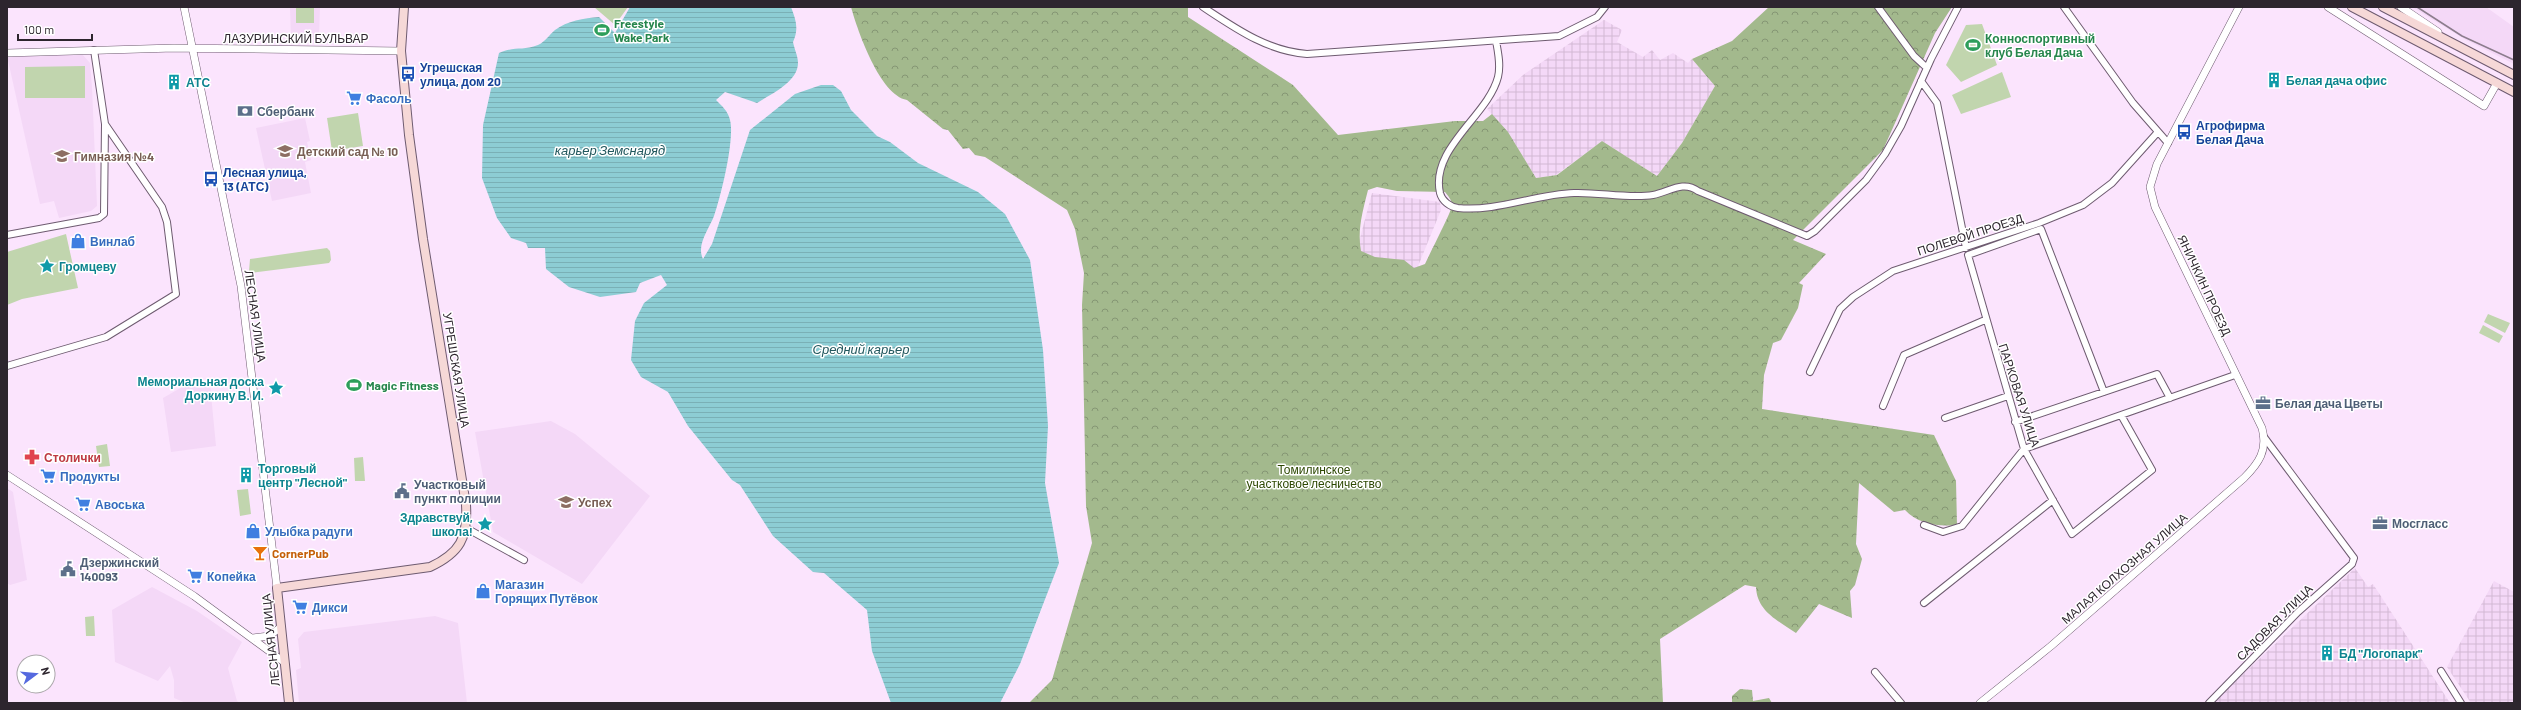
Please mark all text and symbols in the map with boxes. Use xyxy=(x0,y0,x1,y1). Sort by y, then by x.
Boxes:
scale bar xyxy=(18,16,92,42)
place label: Freestyle Wake Park xyxy=(614,16,670,44)
sports icon: Freestyle Wake Park xyxy=(593,21,611,39)
text: 100 m xyxy=(24,22,54,36)
street label: ЛАЗУРИНСКИЙ БУЛЬВАР xyxy=(223,31,369,45)
place label: Конноспортивный клуб Белая Дача xyxy=(1985,31,2095,60)
sports icon: Конноспортивный клуб Белая Дача xyxy=(1964,36,1982,54)
place label: Угрешская улица, дом 20 xyxy=(420,60,501,89)
bus stop icon: Угрешская улица, дом 20 xyxy=(399,65,417,83)
building icon: Белая дача офис xyxy=(2265,71,2283,89)
building icon: АТС xyxy=(165,73,183,91)
place label: Белая дача офис xyxy=(2286,73,2387,88)
place label: АТС xyxy=(186,75,210,89)
supermarket icon: Фасоль xyxy=(345,89,363,107)
place label: Фасоль xyxy=(366,91,412,105)
bank icon: Сбербанк xyxy=(236,102,254,120)
place label: Сбербанк xyxy=(257,104,315,119)
place label: Агрофирма Белая Дача xyxy=(2196,118,2265,147)
bus stop icon: Агрофирма Белая Дача xyxy=(2175,123,2193,141)
school or university icon: Детский сад № 10 xyxy=(276,142,294,160)
water label: карьер Земснаряд xyxy=(555,142,665,158)
place label: Детский сад № 10 xyxy=(297,144,398,159)
school or university icon: Гимназия №4 xyxy=(53,147,71,165)
place label: Гимназия №4 xyxy=(74,149,154,163)
place label: Лесная улица, 13 (АТС) xyxy=(223,165,307,193)
bus stop icon: Лесная улица, 13 (АТС) xyxy=(202,170,220,188)
street label: ПОЛЕВОЙ ПРОЕЗД xyxy=(1915,210,2025,259)
shop icon: Винлаб xyxy=(69,232,87,250)
street label: ЯНИЧКИН ПРОЕЗД xyxy=(2175,232,2234,338)
place label: Винлаб xyxy=(90,234,135,248)
place icon: Громцеву xyxy=(38,257,56,275)
place label: Громцеву xyxy=(59,259,117,274)
street label: ЛЕСНАЯ УЛИЦА xyxy=(242,269,269,363)
street label: УГРЕШСКАЯ УЛИЦА xyxy=(440,311,473,429)
water label: Средний карьер xyxy=(813,341,909,357)
street label: ПАРКОВАЯ УЛИЦА xyxy=(1996,341,2043,449)
place label: Мемориальная доска Доркину В. И. xyxy=(138,374,264,403)
sports icon: Magic Fitness xyxy=(345,376,363,394)
place label: Magic Fitness xyxy=(366,378,439,392)
place icon: Мемориальная доска Доркину В. И. xyxy=(267,379,285,397)
office icon: Белая дача Цветы xyxy=(2254,394,2272,412)
place label: Белая дача Цветы xyxy=(2275,396,2383,411)
pharmacy icon: Столички xyxy=(23,448,41,466)
place label: Столички xyxy=(44,450,101,464)
place label: Торговый центр "Лесной" xyxy=(258,461,348,490)
park label: Томилинское участковое лесничество xyxy=(1247,462,1382,491)
building icon: Торговый центр "Лесной" xyxy=(237,466,255,484)
supermarket icon: Продукты xyxy=(39,467,57,485)
place label: Продукты xyxy=(60,469,120,484)
place label: Участковый пункт полиции xyxy=(414,477,501,506)
public building icon: Участковый пункт полиции xyxy=(393,482,411,500)
school or university icon: Успех xyxy=(557,493,575,511)
supermarket icon: Авоська xyxy=(74,495,92,513)
place label: Успех xyxy=(578,495,612,509)
place label: Авоська xyxy=(95,497,145,511)
place label: Здравствуй, школа! xyxy=(400,510,473,538)
street label: МАЛАЯ КОЛХОЗНАЯ УЛИЦА xyxy=(2058,510,2190,627)
office icon: Мосгласс xyxy=(2371,514,2389,532)
place icon: Здравствуй, школа! xyxy=(476,515,494,533)
place label: Мосгласс xyxy=(2392,516,2449,530)
shop icon: Улыбка радуги xyxy=(244,522,262,540)
place label: Улыбка радуги xyxy=(265,524,353,539)
bar icon: CornerPub xyxy=(251,544,269,562)
place label: CornerPub xyxy=(272,546,329,560)
place label: Дзержинский 140093 xyxy=(80,555,159,583)
public building icon: Дзержинский 140093 xyxy=(59,560,77,578)
supermarket icon: Копейка xyxy=(186,567,204,585)
place label: Копейка xyxy=(207,569,256,583)
place label: Магазин Горящих Путёвок xyxy=(495,577,599,606)
street label: САДОВАЯ УЛИЦА xyxy=(2233,581,2316,664)
shop icon: Магазин Горящих Путёвок xyxy=(474,582,492,600)
street label: ЛЕСНАЯ УЛИЦА xyxy=(258,593,283,687)
supermarket icon: Дикси xyxy=(291,598,309,616)
place label: Дикси xyxy=(312,600,348,615)
building icon: БД "Логопарк" xyxy=(2318,644,2336,662)
place label: БД "Логопарк" xyxy=(2339,646,2423,661)
north arrow xyxy=(16,654,56,694)
text: N xyxy=(39,666,53,676)

